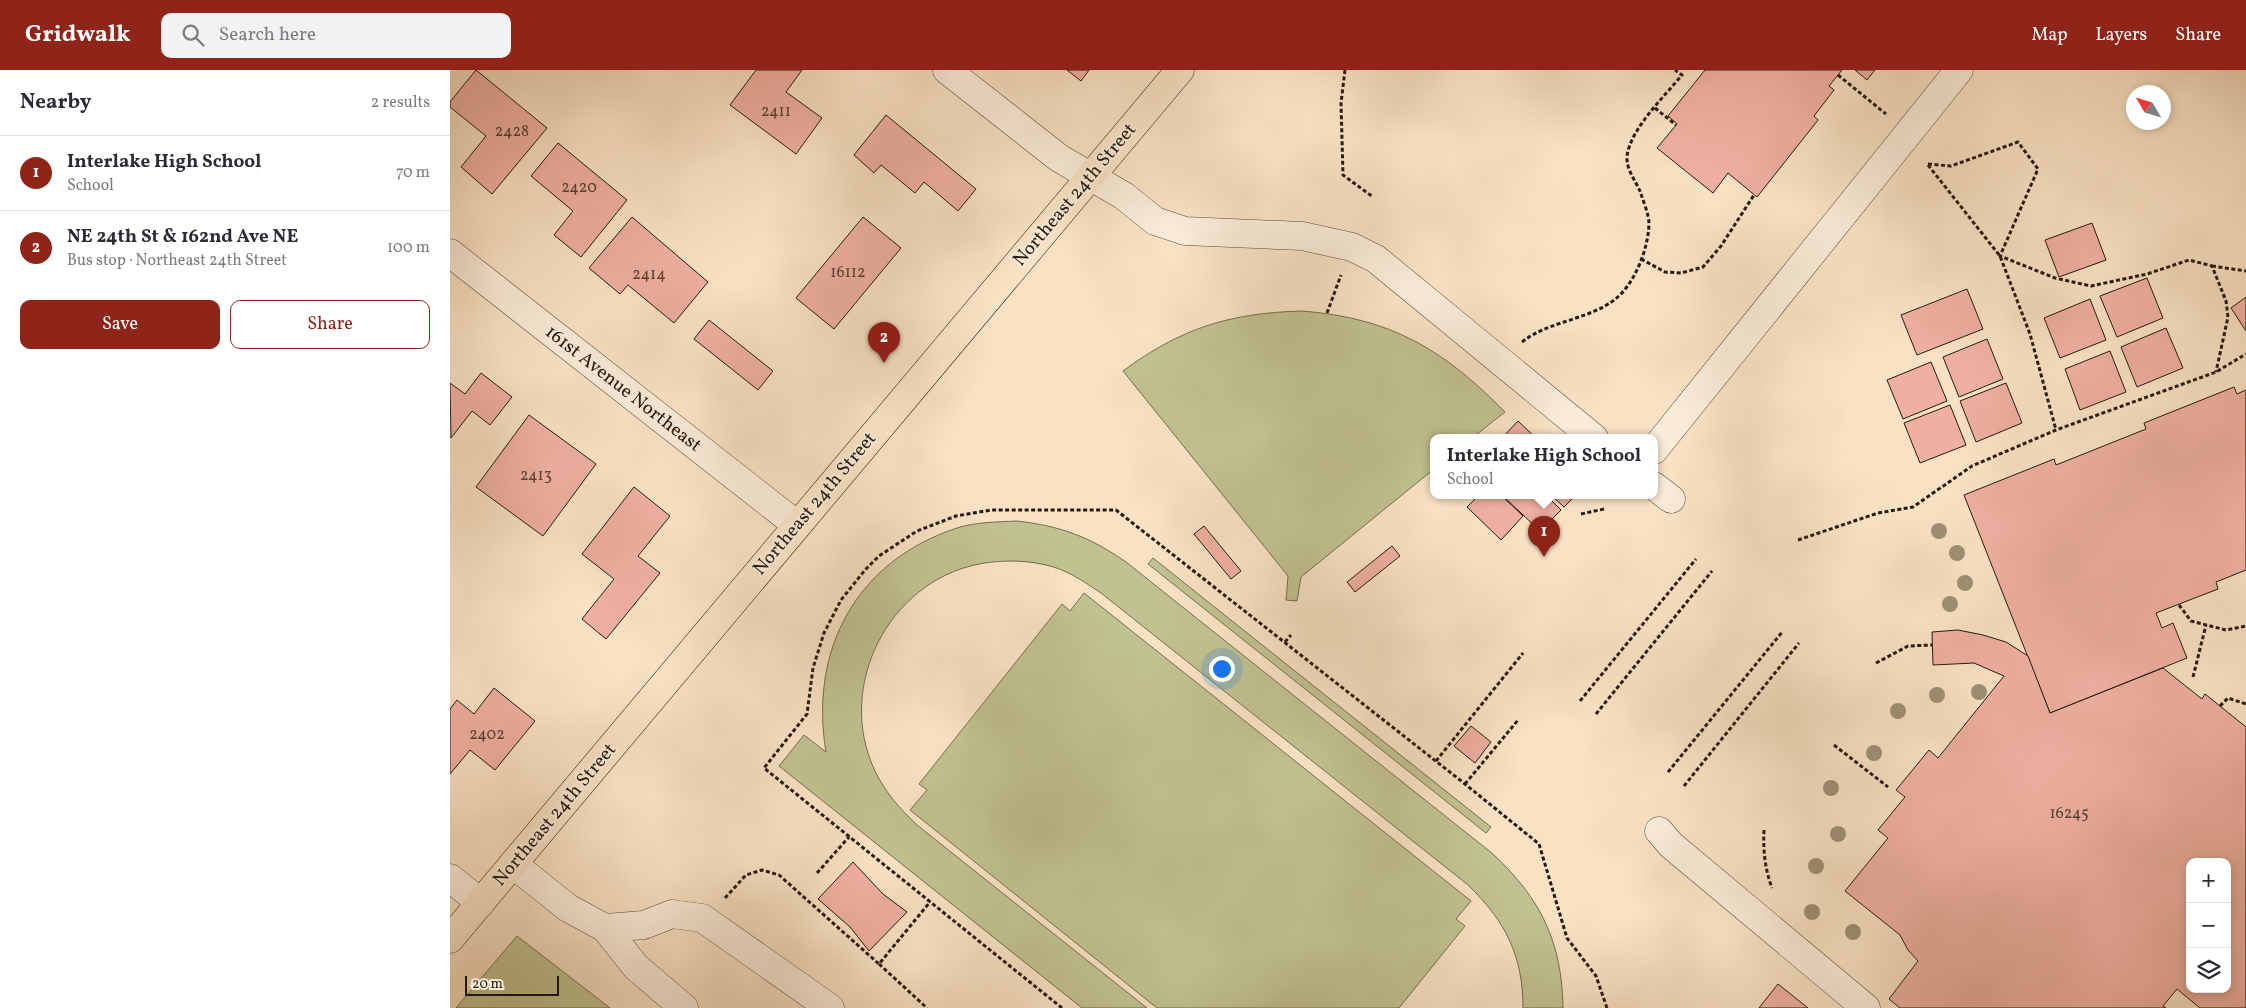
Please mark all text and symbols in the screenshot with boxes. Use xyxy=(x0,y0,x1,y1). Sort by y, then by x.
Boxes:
search box xyxy=(161,13,511,58)
text: Gridwalk xyxy=(25,18,131,52)
icon: search xyxy=(179,21,207,49)
text: Search here xyxy=(219,22,316,48)
text: Map xyxy=(2031,23,2067,48)
text: Layers xyxy=(2095,23,2147,48)
text: Share xyxy=(2175,23,2221,48)
north arrow xyxy=(2126,85,2171,130)
text: Nearby xyxy=(20,88,91,117)
text: 2 results xyxy=(371,92,430,114)
house number: 2411 xyxy=(761,101,791,123)
street label: Northeast 24th Street xyxy=(1007,118,1143,272)
house number: 2428 xyxy=(495,121,529,143)
text: Interlake High School xyxy=(67,149,262,175)
text: 1 xyxy=(33,162,39,184)
text: 70 m xyxy=(396,162,430,184)
text: School xyxy=(67,175,114,197)
house number: 2420 xyxy=(561,177,597,199)
text: NE 24th St & 162nd Ave NE xyxy=(67,224,298,250)
text: 2 xyxy=(32,237,40,259)
text: 100 m xyxy=(387,237,430,259)
text: Bus stop · Northeast 24th Street xyxy=(67,250,287,272)
house number: 16112 xyxy=(830,262,866,284)
house number: 2414 xyxy=(632,264,666,286)
button: Save xyxy=(20,300,220,349)
button: Share xyxy=(230,300,430,349)
street label: 161st Avenue Northeast xyxy=(539,320,707,459)
pin: 2 xyxy=(868,322,900,363)
street label: Northeast 24th Street xyxy=(747,427,883,581)
popup xyxy=(1430,434,1658,499)
text: Interlake High School xyxy=(1447,443,1641,469)
house number: 2413 xyxy=(520,465,552,487)
text: School xyxy=(1447,469,1494,491)
pin: 1 xyxy=(1528,516,1560,557)
your location xyxy=(1209,656,1235,682)
house number: 2402 xyxy=(469,724,505,746)
street label: Northeast 24th Street xyxy=(487,738,623,892)
house number: 16245 xyxy=(2049,803,2089,825)
map controls xyxy=(2186,858,2231,993)
button: + xyxy=(2186,858,2231,903)
button: − xyxy=(2186,903,2231,948)
button: layers xyxy=(2186,948,2231,993)
scale bar xyxy=(465,973,559,996)
text: 20 m xyxy=(472,975,503,994)

